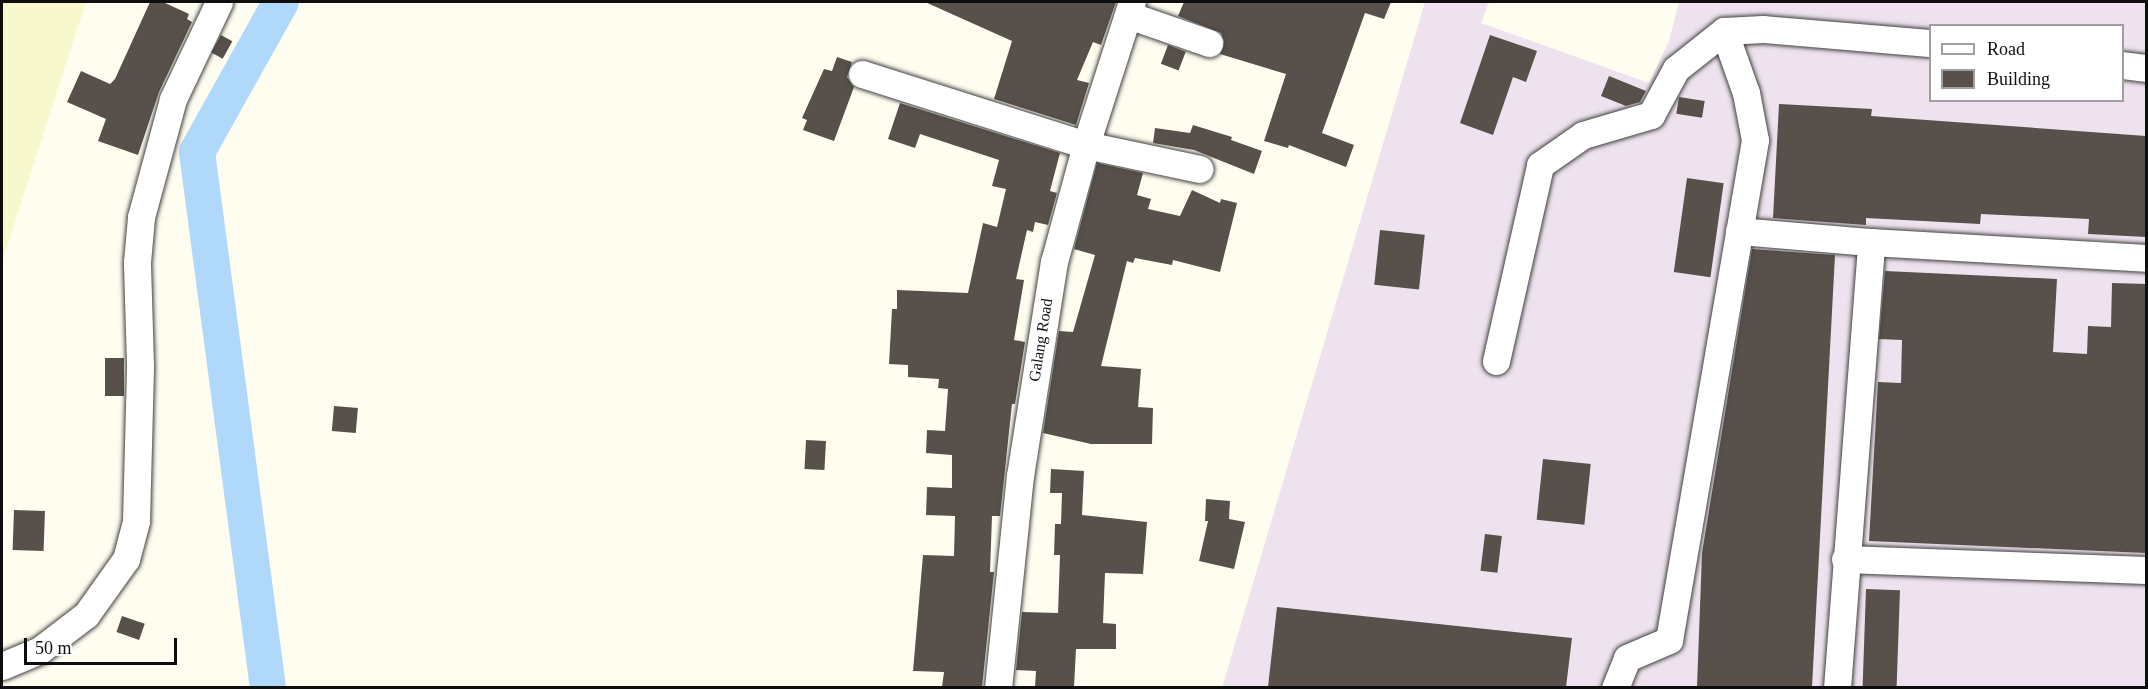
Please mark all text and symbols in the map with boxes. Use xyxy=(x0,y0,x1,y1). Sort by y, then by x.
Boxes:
legend xyxy=(1929,24,2124,102)
text: Road xyxy=(1987,39,2025,59)
text: Building xyxy=(1987,69,2050,89)
street label: Galang Road xyxy=(1025,297,1057,383)
scale bar xyxy=(27,626,180,664)
text: 50 m xyxy=(35,638,72,658)

